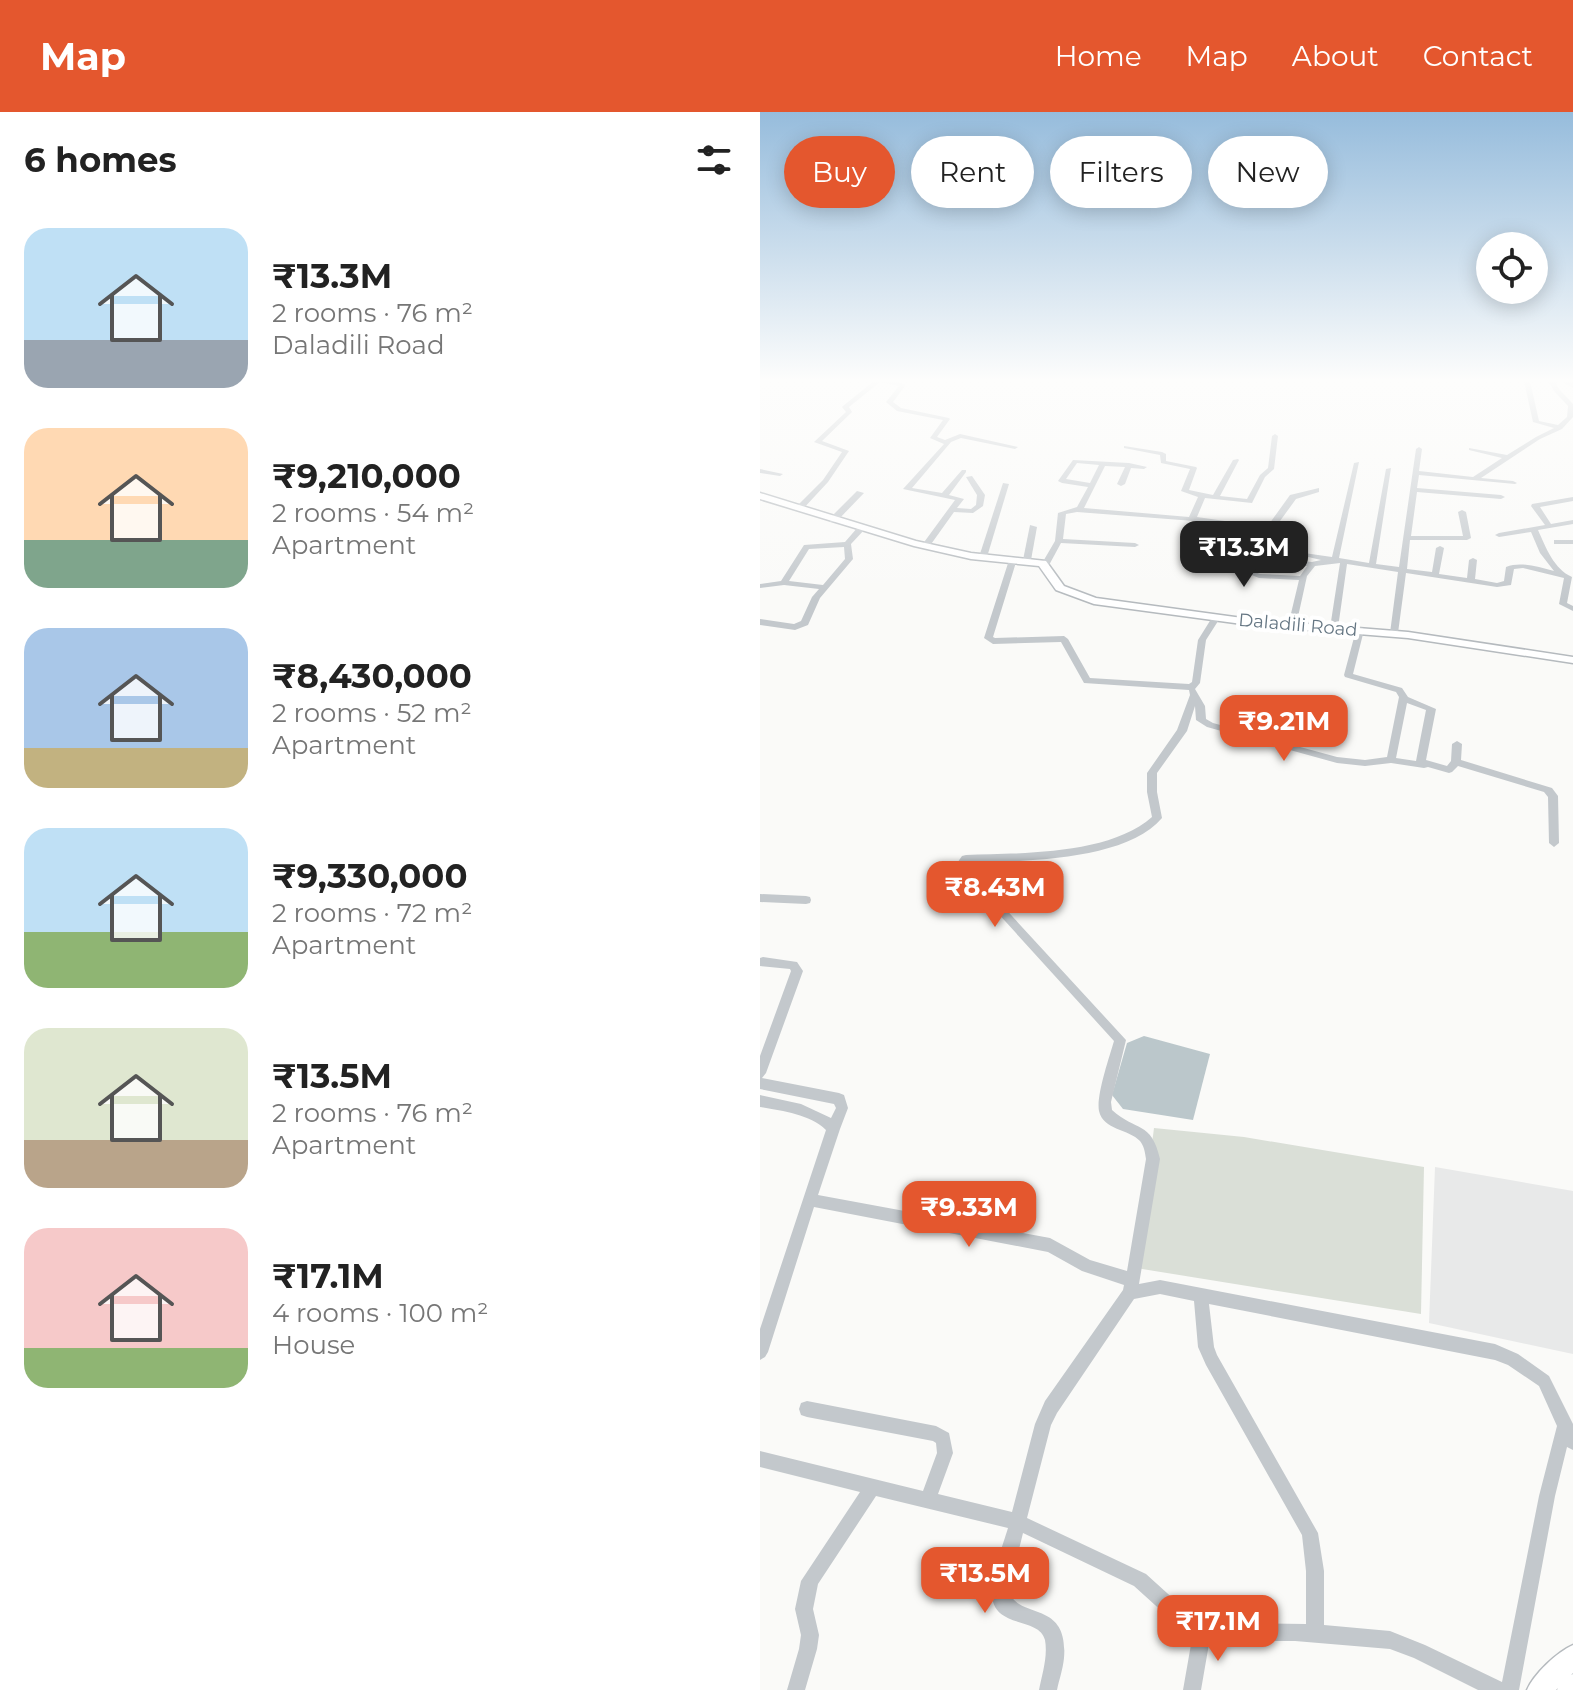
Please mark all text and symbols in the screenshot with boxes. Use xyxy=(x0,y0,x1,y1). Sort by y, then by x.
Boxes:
text: Map xyxy=(40,33,126,80)
text: Home xyxy=(1055,39,1142,73)
text: Map xyxy=(1186,39,1248,73)
text: About xyxy=(1292,39,1379,73)
text: Contact xyxy=(1423,39,1533,73)
chip: Buy xyxy=(784,136,895,208)
chip: Rent xyxy=(911,136,1034,208)
chip: Filters xyxy=(1050,136,1192,208)
chip: New xyxy=(1208,136,1328,208)
icon: filters xyxy=(692,138,736,182)
text: 6 homes xyxy=(24,139,177,181)
map controls xyxy=(1476,232,1548,304)
button: locate xyxy=(1476,232,1548,304)
text: ₹13.3M xyxy=(272,255,392,297)
icon: home xyxy=(88,260,184,356)
text: 2 rooms · 76 m² xyxy=(272,297,473,329)
text: Daladili Road xyxy=(272,329,445,361)
text: ₹9,210,000 xyxy=(272,455,461,497)
icon: home xyxy=(88,460,184,556)
text: 2 rooms · 54 m² xyxy=(272,497,474,529)
pin: ₹13.3M xyxy=(1179,521,1309,589)
text: Apartment xyxy=(272,529,416,561)
text: ₹13.3M xyxy=(1198,531,1290,563)
street label: Daladili Road xyxy=(1238,609,1358,641)
text: ₹8,430,000 xyxy=(272,655,472,697)
icon: home xyxy=(88,660,184,756)
pin: ₹9.21M xyxy=(1219,695,1349,763)
text: 2 rooms · 52 m² xyxy=(272,697,472,729)
text: ₹9.21M xyxy=(1238,705,1330,737)
text: Apartment xyxy=(272,729,416,761)
text: ₹9,330,000 xyxy=(272,855,468,897)
icon: home xyxy=(88,860,184,956)
pin: ₹8.43M xyxy=(930,861,1060,929)
text: ₹8.43M xyxy=(945,871,1045,903)
text: 2 rooms · 72 m² xyxy=(272,897,472,929)
text: Apartment xyxy=(272,929,416,961)
text: ₹13.5M xyxy=(272,1055,392,1097)
icon: home xyxy=(88,1060,184,1156)
text: 2 rooms · 76 m² xyxy=(272,1097,473,1129)
text: Apartment xyxy=(272,1129,416,1161)
pin: ₹9.33M xyxy=(904,1181,1034,1249)
text: ₹9.33M xyxy=(920,1191,1018,1223)
text: ₹17.1M xyxy=(272,1255,384,1297)
icon: home xyxy=(88,1260,184,1356)
text: 4 rooms · 100 m² xyxy=(272,1297,489,1329)
text: House xyxy=(272,1329,355,1361)
pin: ₹13.5M xyxy=(920,1547,1050,1615)
text: ₹13.5M xyxy=(939,1557,1031,1589)
pin: ₹17.1M xyxy=(1153,1595,1283,1663)
text: ₹17.1M xyxy=(1175,1605,1261,1637)

